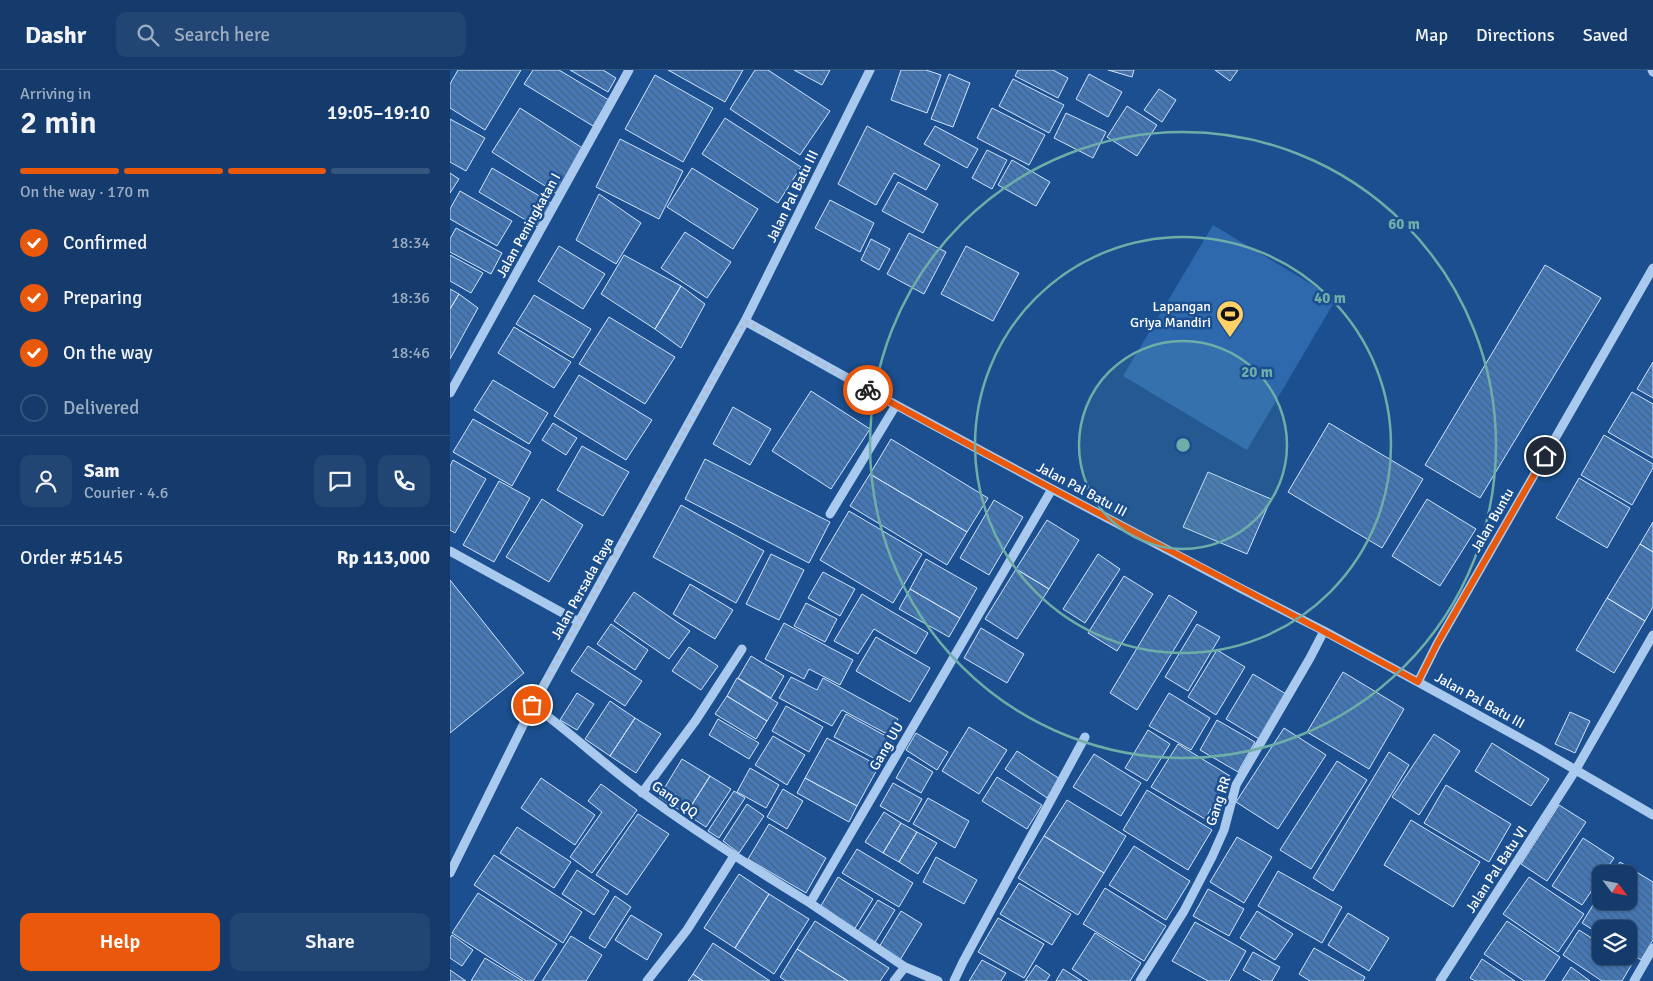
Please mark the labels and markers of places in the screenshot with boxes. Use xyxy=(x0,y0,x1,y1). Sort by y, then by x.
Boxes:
place label: Lapangan Griya Mandiri xyxy=(1130,298,1211,331)
sports icon: Lapangan Griya Mandiri xyxy=(1215,299,1245,338)
pin xyxy=(1524,435,1566,477)
centre of rings xyxy=(1174,436,1192,454)
pin xyxy=(511,684,553,726)

